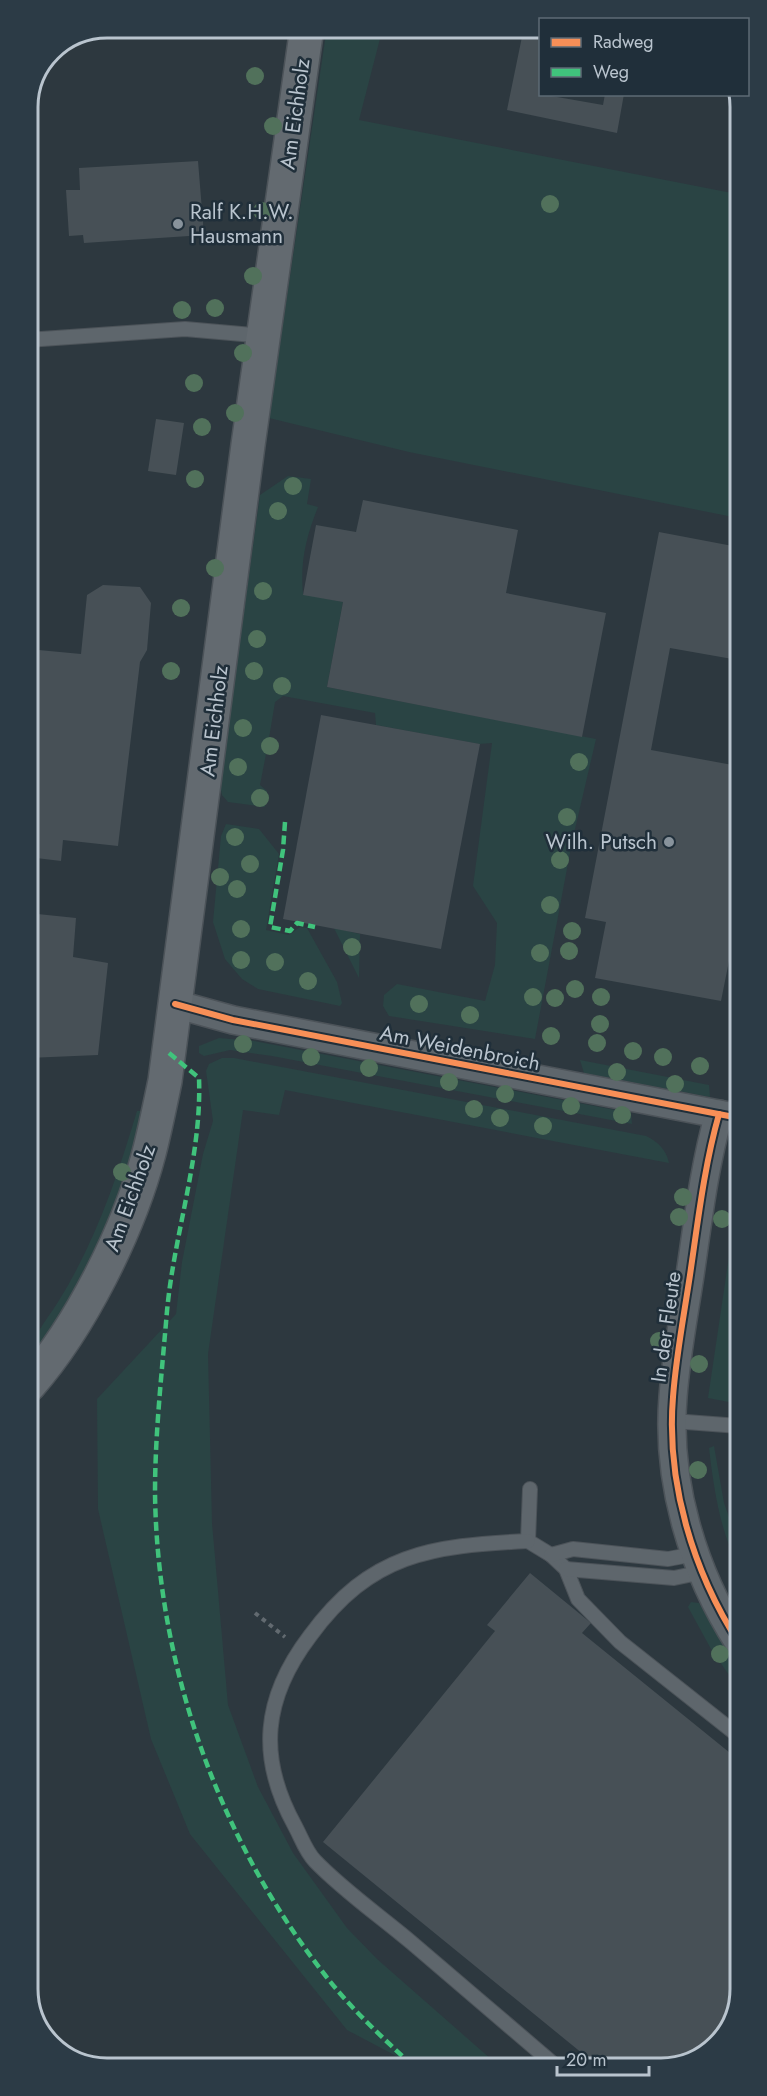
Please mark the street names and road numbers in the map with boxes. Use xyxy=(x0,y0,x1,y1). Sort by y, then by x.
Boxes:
street label: Am Eichholz xyxy=(272,56,318,171)
street label: Am Eichholz xyxy=(192,663,236,778)
street label: Am Weidenbroich xyxy=(377,1018,543,1078)
street label: Am Eichholz xyxy=(97,1140,163,1256)
street label: In der Fleute xyxy=(643,1269,689,1384)

